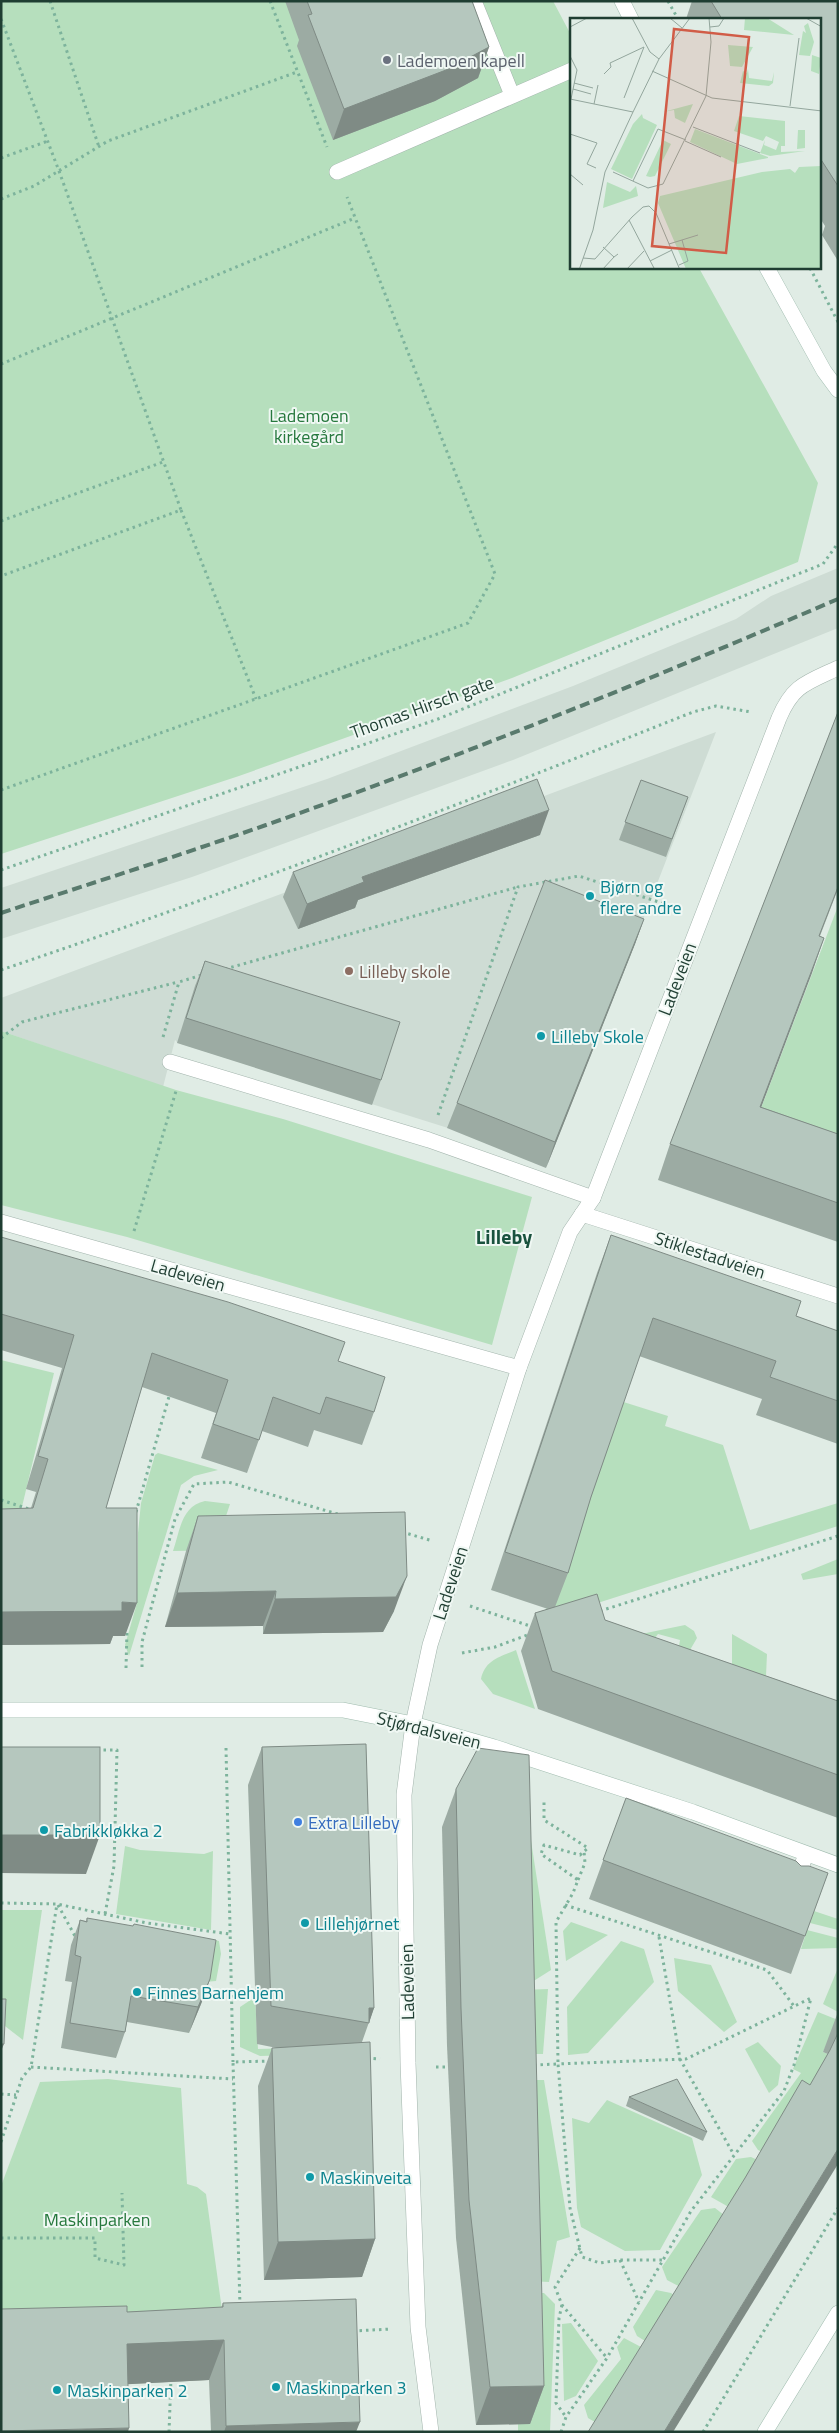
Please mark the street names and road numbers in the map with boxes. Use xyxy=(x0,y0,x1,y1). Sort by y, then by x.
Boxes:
street label: Thomas Hirsch gate xyxy=(346,669,498,745)
street label: Ladeveien xyxy=(651,938,703,1020)
street label: Stiklestadveien xyxy=(651,1224,769,1286)
street label: Ladeveien xyxy=(148,1251,228,1299)
street label: Ladeveien xyxy=(425,1542,475,1624)
street label: Stjørdalsveien xyxy=(374,1704,484,1756)
street label: Ladeveien xyxy=(393,1944,421,2020)

